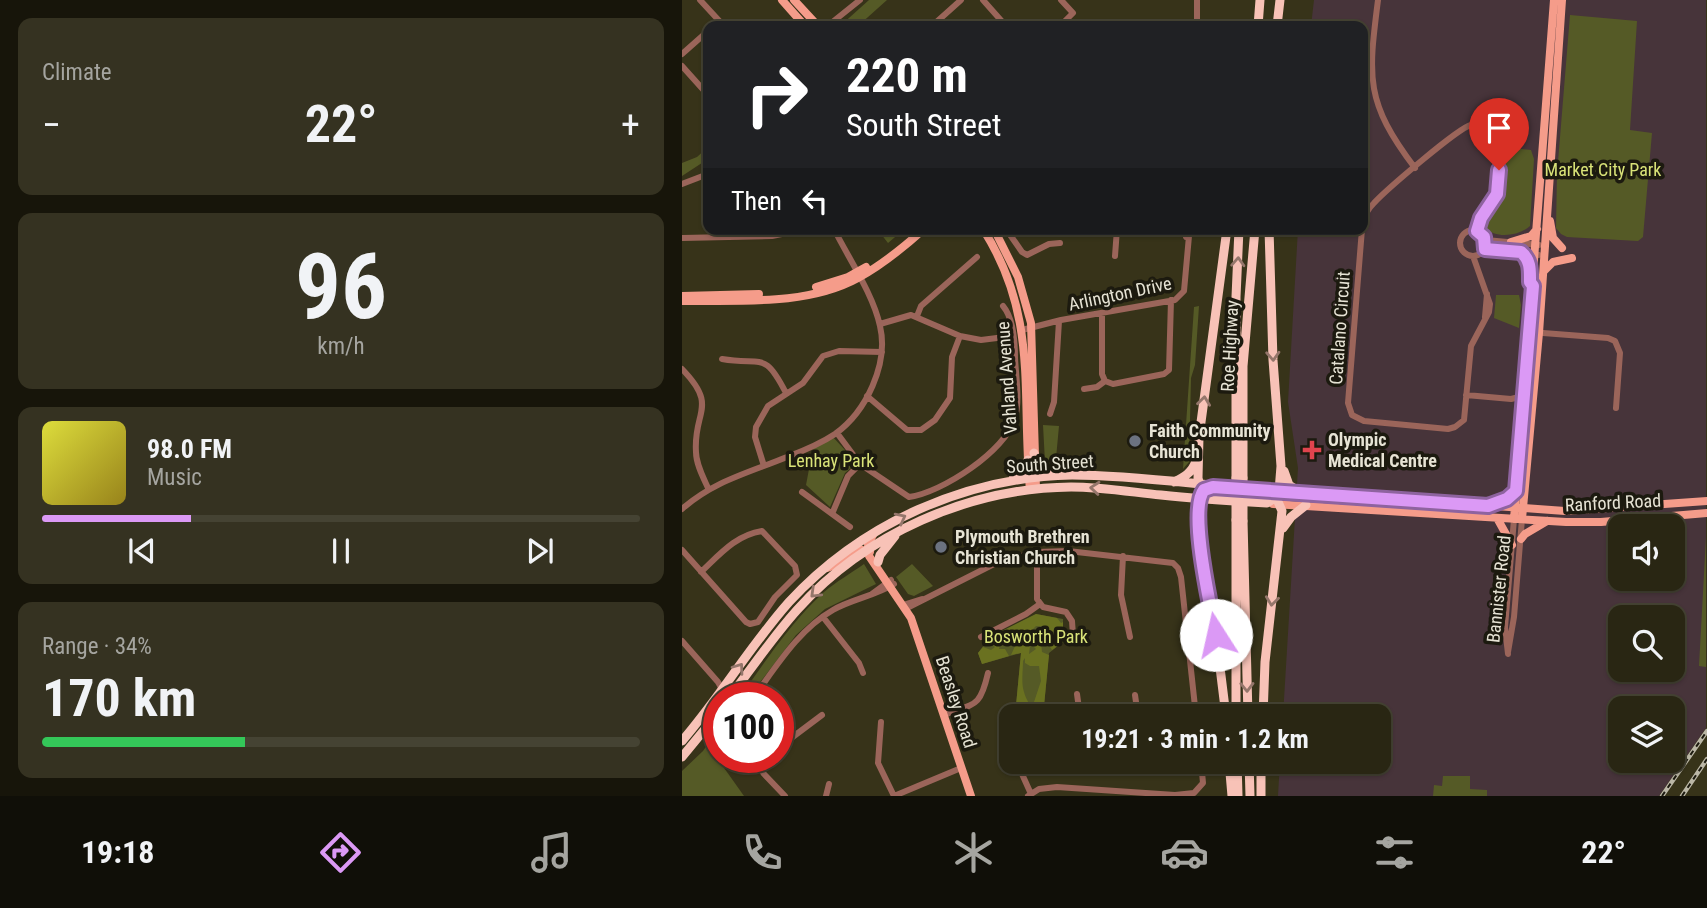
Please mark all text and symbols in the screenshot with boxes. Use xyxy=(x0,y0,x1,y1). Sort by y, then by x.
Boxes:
text: 220 m xyxy=(846,47,968,104)
icon: right xyxy=(731,49,822,140)
text: Climate xyxy=(42,59,112,86)
text: 22° xyxy=(305,94,377,155)
pin xyxy=(1469,98,1529,170)
text: − xyxy=(42,103,61,147)
text: + xyxy=(621,103,640,147)
text: South Street xyxy=(846,106,1001,144)
icon: arrive xyxy=(1480,109,1518,147)
park label: Market City Park xyxy=(1545,159,1661,180)
icon: left xyxy=(796,182,834,220)
text: Then xyxy=(731,186,782,216)
text: 96 xyxy=(295,234,387,340)
one-way arrow xyxy=(1230,257,1245,268)
street label: Catalano Circuit xyxy=(1325,271,1354,385)
street label: Arlington Drive xyxy=(1067,272,1173,315)
street label: Roe Highway xyxy=(1217,299,1242,392)
street label: Vahland Avenue xyxy=(992,321,1021,435)
text: km/h xyxy=(317,333,365,360)
one-way arrow xyxy=(1265,351,1280,362)
one-way arrow xyxy=(1196,395,1211,407)
place label: Faith Community Church xyxy=(1149,420,1271,462)
place label: Olympic Medical Centre xyxy=(1328,429,1437,471)
marker: Faith Community Church xyxy=(1127,433,1143,449)
text: 98.0 FM xyxy=(147,434,232,464)
marker: Olympic Medical Centre xyxy=(1302,440,1322,460)
park label: Lenhay Park xyxy=(788,450,874,471)
street label: South Street xyxy=(1006,450,1094,477)
text: Music xyxy=(147,464,202,491)
one-way arrow xyxy=(1089,481,1100,496)
street label: Ranford Road xyxy=(1564,489,1662,516)
one-way arrow xyxy=(894,513,906,527)
map controls xyxy=(1608,514,1685,773)
button: sound xyxy=(1608,514,1685,591)
place label: Plymouth Brethren Christian Church xyxy=(955,526,1090,568)
icon: previous xyxy=(123,532,161,570)
icon: pause xyxy=(322,532,360,570)
icon: next xyxy=(521,532,559,570)
street label: Bannister Road xyxy=(1482,534,1515,644)
marker: Plymouth Brethren Christian Church xyxy=(933,539,949,555)
one-way arrow xyxy=(810,584,823,597)
one-way arrow xyxy=(1265,595,1280,607)
position arrow xyxy=(1179,598,1253,672)
button: search xyxy=(1608,605,1685,682)
park label: Bosworth Park xyxy=(984,626,1088,647)
text: Range · 34% xyxy=(42,633,152,660)
street label: Beasley Road xyxy=(932,653,981,750)
one-way arrow xyxy=(730,663,743,676)
text: 170 km xyxy=(42,668,196,729)
speed limit sign: 100 xyxy=(703,682,794,773)
one-way arrow xyxy=(1239,683,1255,693)
button: layers xyxy=(1608,696,1685,773)
text: 19:21 · 3 min · 1.2 km xyxy=(1081,724,1309,754)
icon: directions xyxy=(316,828,365,877)
icon: music xyxy=(527,828,576,877)
icon: phone xyxy=(738,828,787,877)
icon: climate xyxy=(949,828,998,877)
icon: car xyxy=(1160,828,1209,877)
icon: filters xyxy=(1370,828,1419,877)
text: 19:18 xyxy=(81,833,154,871)
text: 22° xyxy=(1581,833,1626,871)

